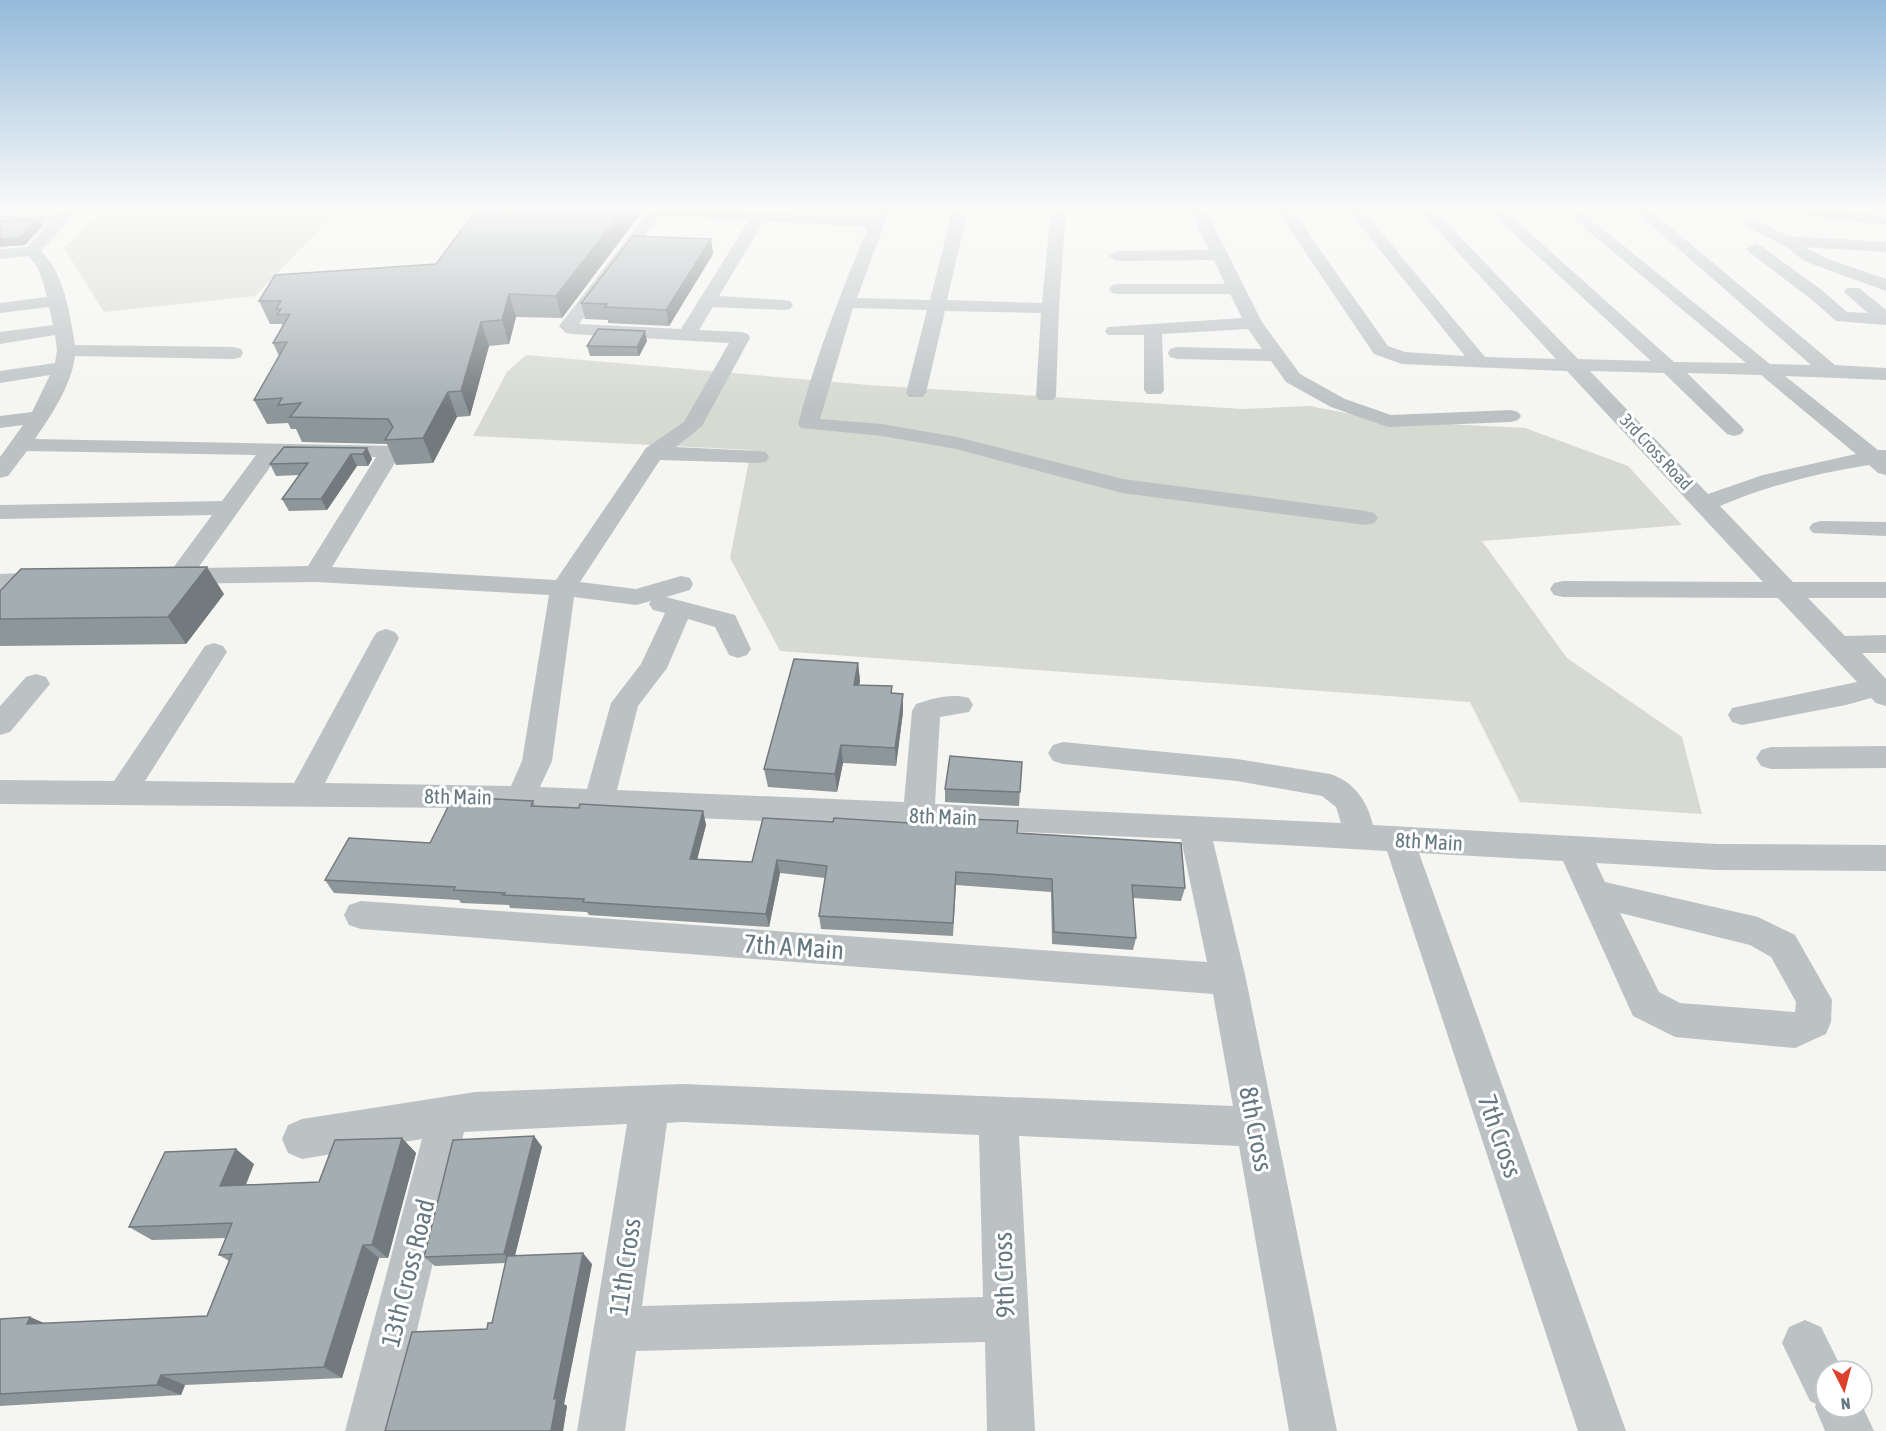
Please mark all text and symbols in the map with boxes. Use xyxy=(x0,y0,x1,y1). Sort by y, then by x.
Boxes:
street label: 3rd Cross Road xyxy=(1616,409,1697,494)
street label: 8th Main xyxy=(424,783,492,809)
street label: 8th Main xyxy=(909,803,977,829)
street label: 8th Main xyxy=(1395,827,1464,855)
street label: 7th A Main xyxy=(743,929,845,965)
street label: 8th Cross xyxy=(1233,1084,1279,1174)
street label: 7th Cross xyxy=(1472,1091,1528,1181)
street label: 13th Cross Road xyxy=(375,1196,441,1350)
street label: 11th Cross xyxy=(603,1216,647,1318)
street label: 9th Cross xyxy=(988,1232,1020,1318)
north arrow xyxy=(1814,1359,1874,1419)
text: N xyxy=(1840,1394,1851,1413)

